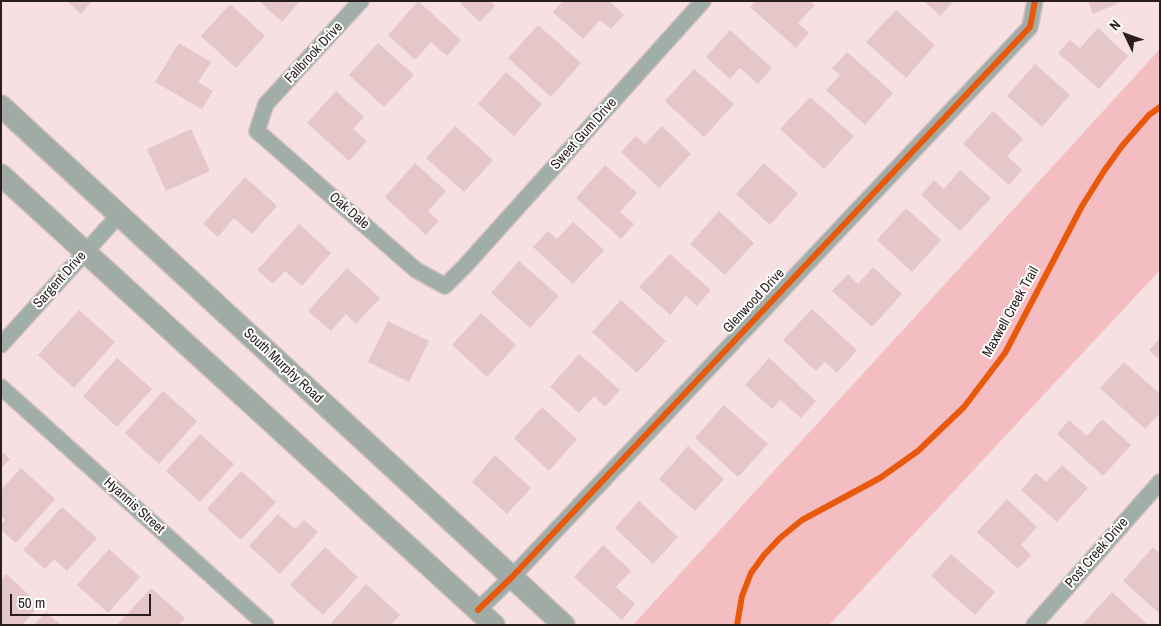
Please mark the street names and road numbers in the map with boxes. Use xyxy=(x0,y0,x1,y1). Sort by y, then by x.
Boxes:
street label: Fallbrook Drive xyxy=(282,19,346,87)
street label: Sweet Gum Drive xyxy=(547,95,621,173)
street label: Oak Dale xyxy=(325,189,373,233)
street label: Sargent Drive xyxy=(30,248,90,312)
street label: Maxwell Creek Trail xyxy=(979,264,1043,360)
street label: Glenwood Drive xyxy=(720,265,788,337)
street label: South Murphy Road xyxy=(240,325,326,407)
street label: Hyannis Street xyxy=(100,474,168,538)
street label: Post Creek Drive xyxy=(1062,515,1132,591)

